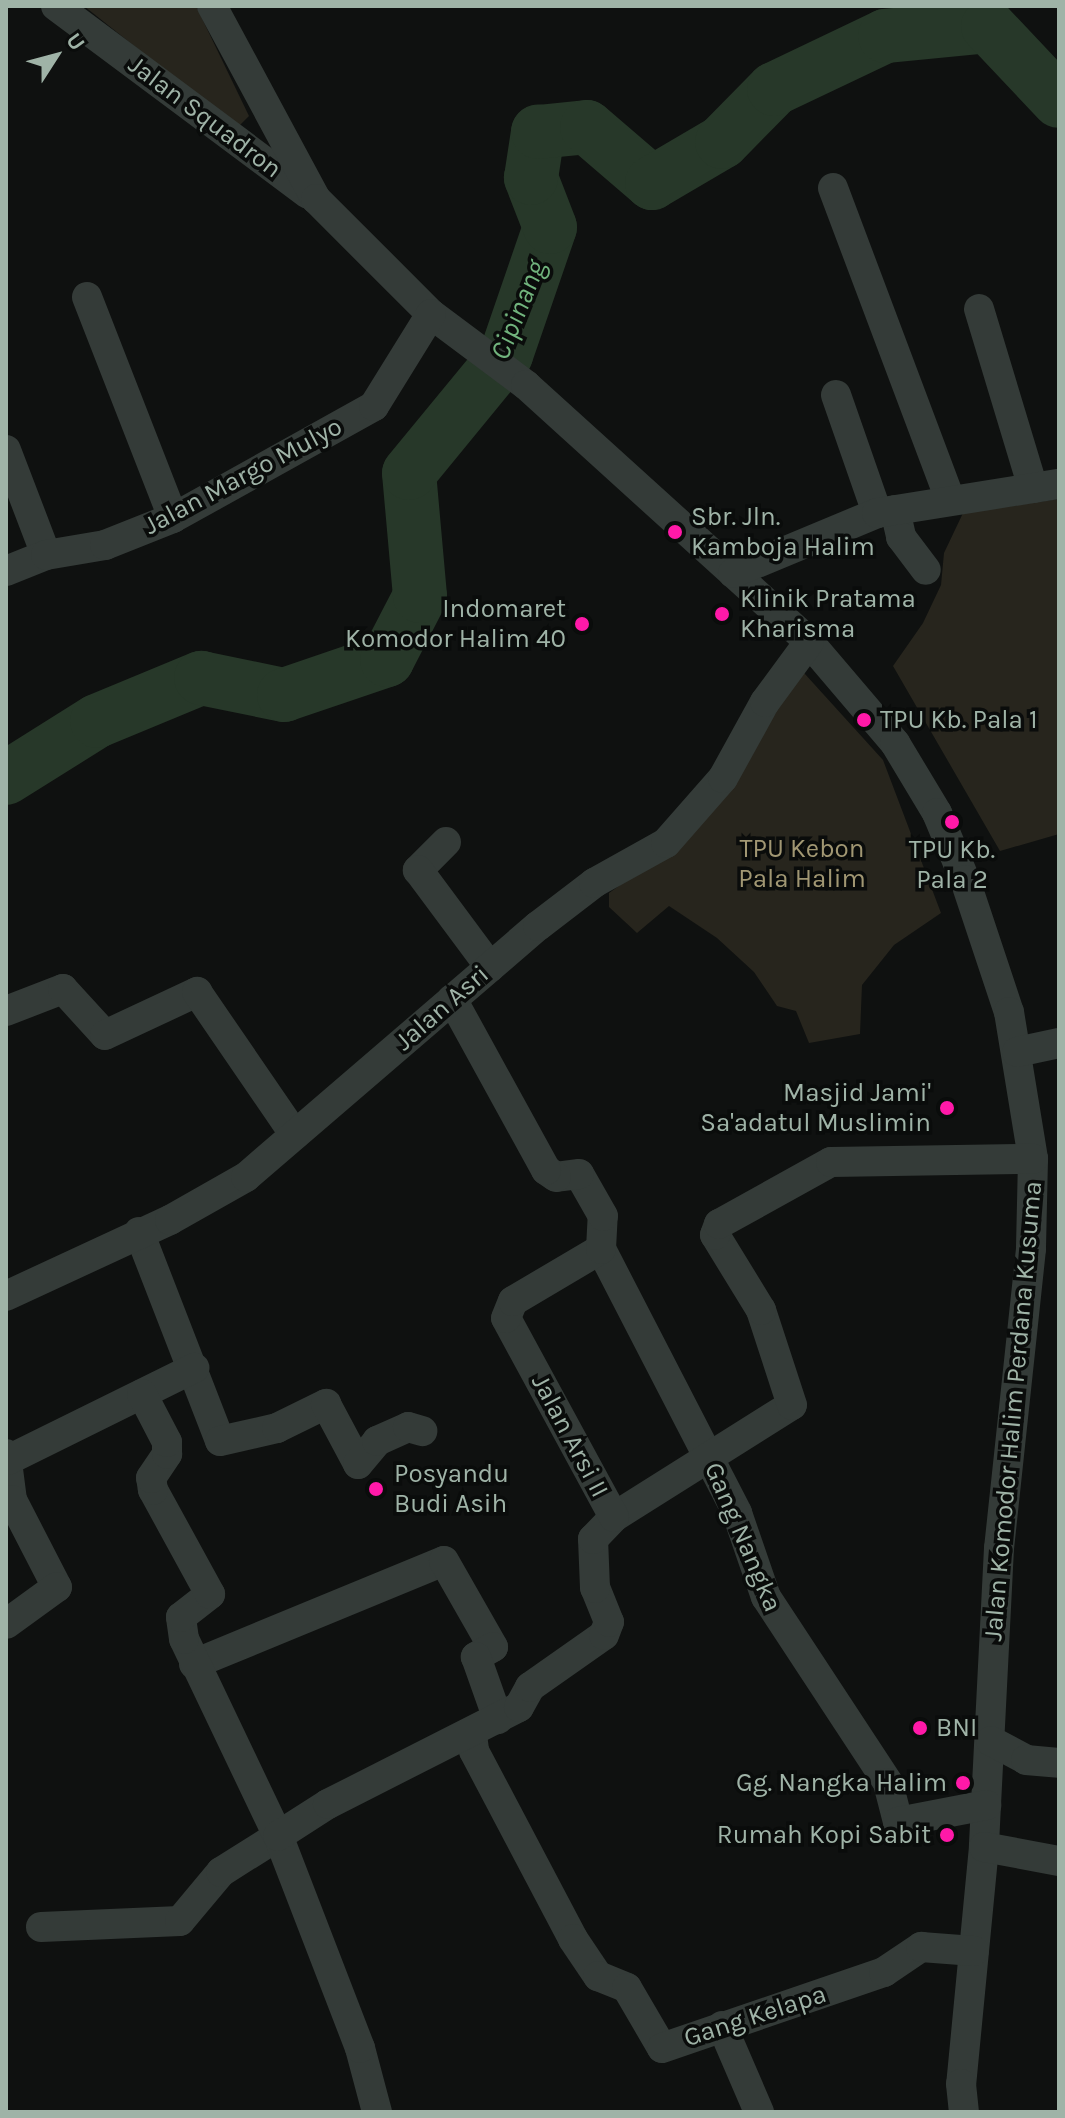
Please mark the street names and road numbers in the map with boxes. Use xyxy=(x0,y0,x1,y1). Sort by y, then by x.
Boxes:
street label: Jalan Squadron xyxy=(122,49,288,185)
street label: Jalan Margo Mulyo xyxy=(139,411,347,541)
street label: Jalan Asri xyxy=(389,959,495,1057)
street label: Jalan Komodor Halim Perdana Kusuma xyxy=(977,1180,1049,1642)
street label: Jalan Arsi II xyxy=(525,1369,615,1503)
street label: Gang Nangka xyxy=(698,1458,788,1616)
street label: Gang Kelapa xyxy=(680,1978,830,2054)

